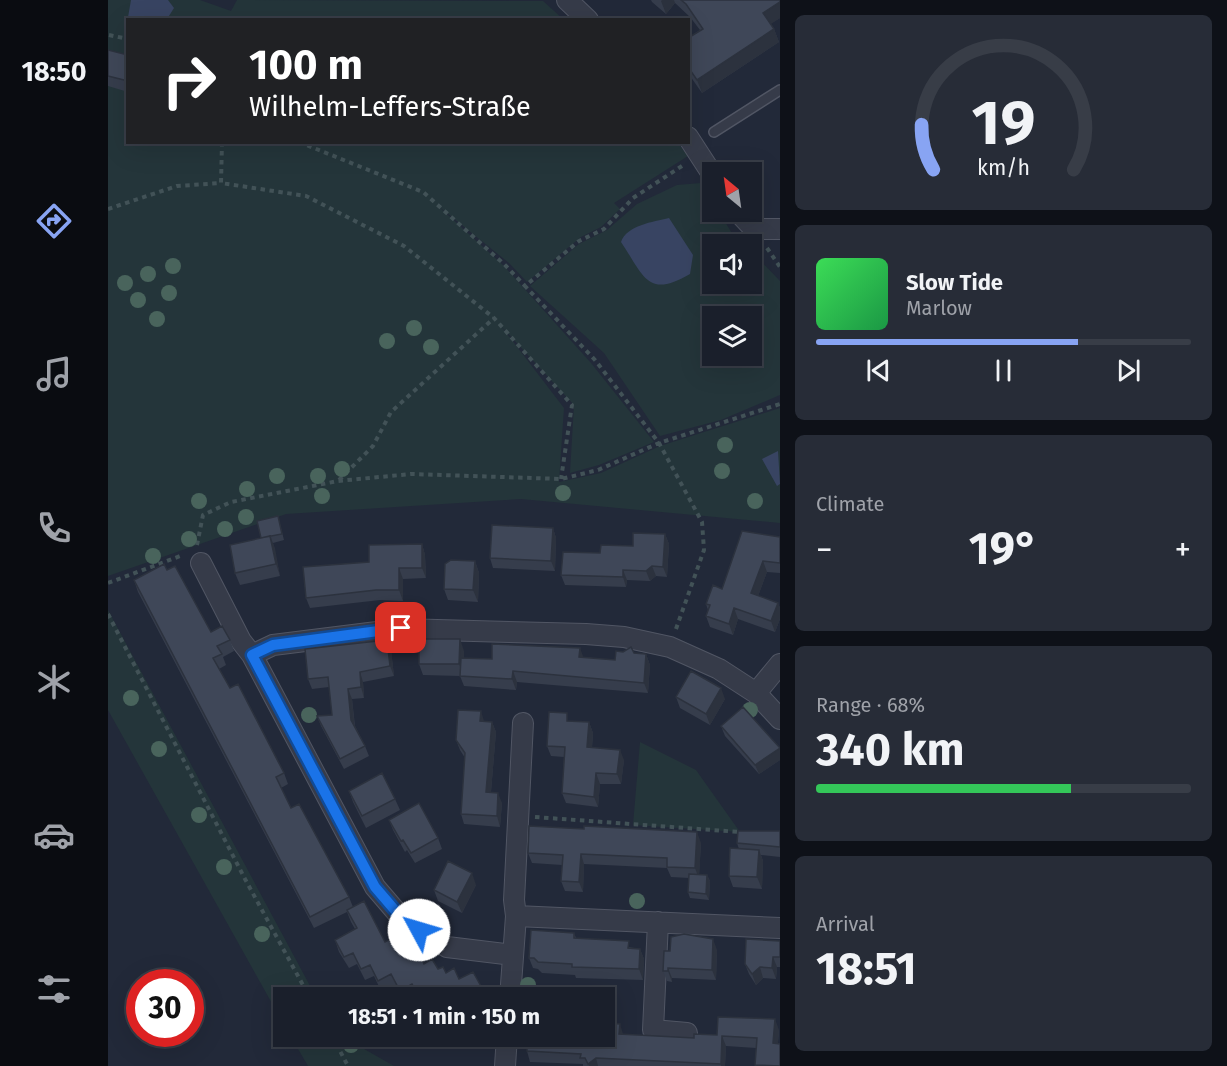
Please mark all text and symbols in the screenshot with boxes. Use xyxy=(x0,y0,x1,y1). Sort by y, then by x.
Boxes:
text: 100 m xyxy=(249,40,363,90)
icon: right xyxy=(150,42,228,120)
text: 18:50 xyxy=(21,56,87,88)
text: 19 xyxy=(972,86,1035,161)
text: Wilhelm-Leffers-Straße xyxy=(249,91,531,123)
text: km/h xyxy=(977,155,1030,181)
north arrow xyxy=(702,162,762,222)
map controls xyxy=(702,162,762,366)
icon: directions xyxy=(33,200,75,242)
button: sound xyxy=(702,234,762,294)
text: Slow Tide xyxy=(906,269,1003,296)
text: Marlow xyxy=(906,296,972,320)
button: layers xyxy=(702,306,762,366)
icon: music xyxy=(33,353,75,395)
icon: previous xyxy=(862,354,895,387)
icon: pause xyxy=(987,354,1020,387)
icon: next xyxy=(1112,354,1145,387)
text: Climate xyxy=(816,492,884,516)
icon: phone xyxy=(33,507,75,549)
text: 19° xyxy=(969,522,1038,576)
text: − xyxy=(816,530,833,570)
text: + xyxy=(1175,530,1191,570)
pin xyxy=(375,602,426,653)
icon: arrive xyxy=(384,611,417,644)
icon: climate xyxy=(33,661,75,703)
text: Range · 68% xyxy=(816,693,925,717)
text: 340 km xyxy=(816,723,965,777)
icon: car xyxy=(33,814,75,856)
position arrow xyxy=(387,898,451,962)
text: Arrival xyxy=(816,912,875,936)
text: 18:51 xyxy=(816,942,917,996)
icon: filters xyxy=(33,968,75,1010)
speed limit sign: 30 xyxy=(126,969,204,1047)
text: 18:51 · 1 min · 150 m xyxy=(348,1003,540,1030)

